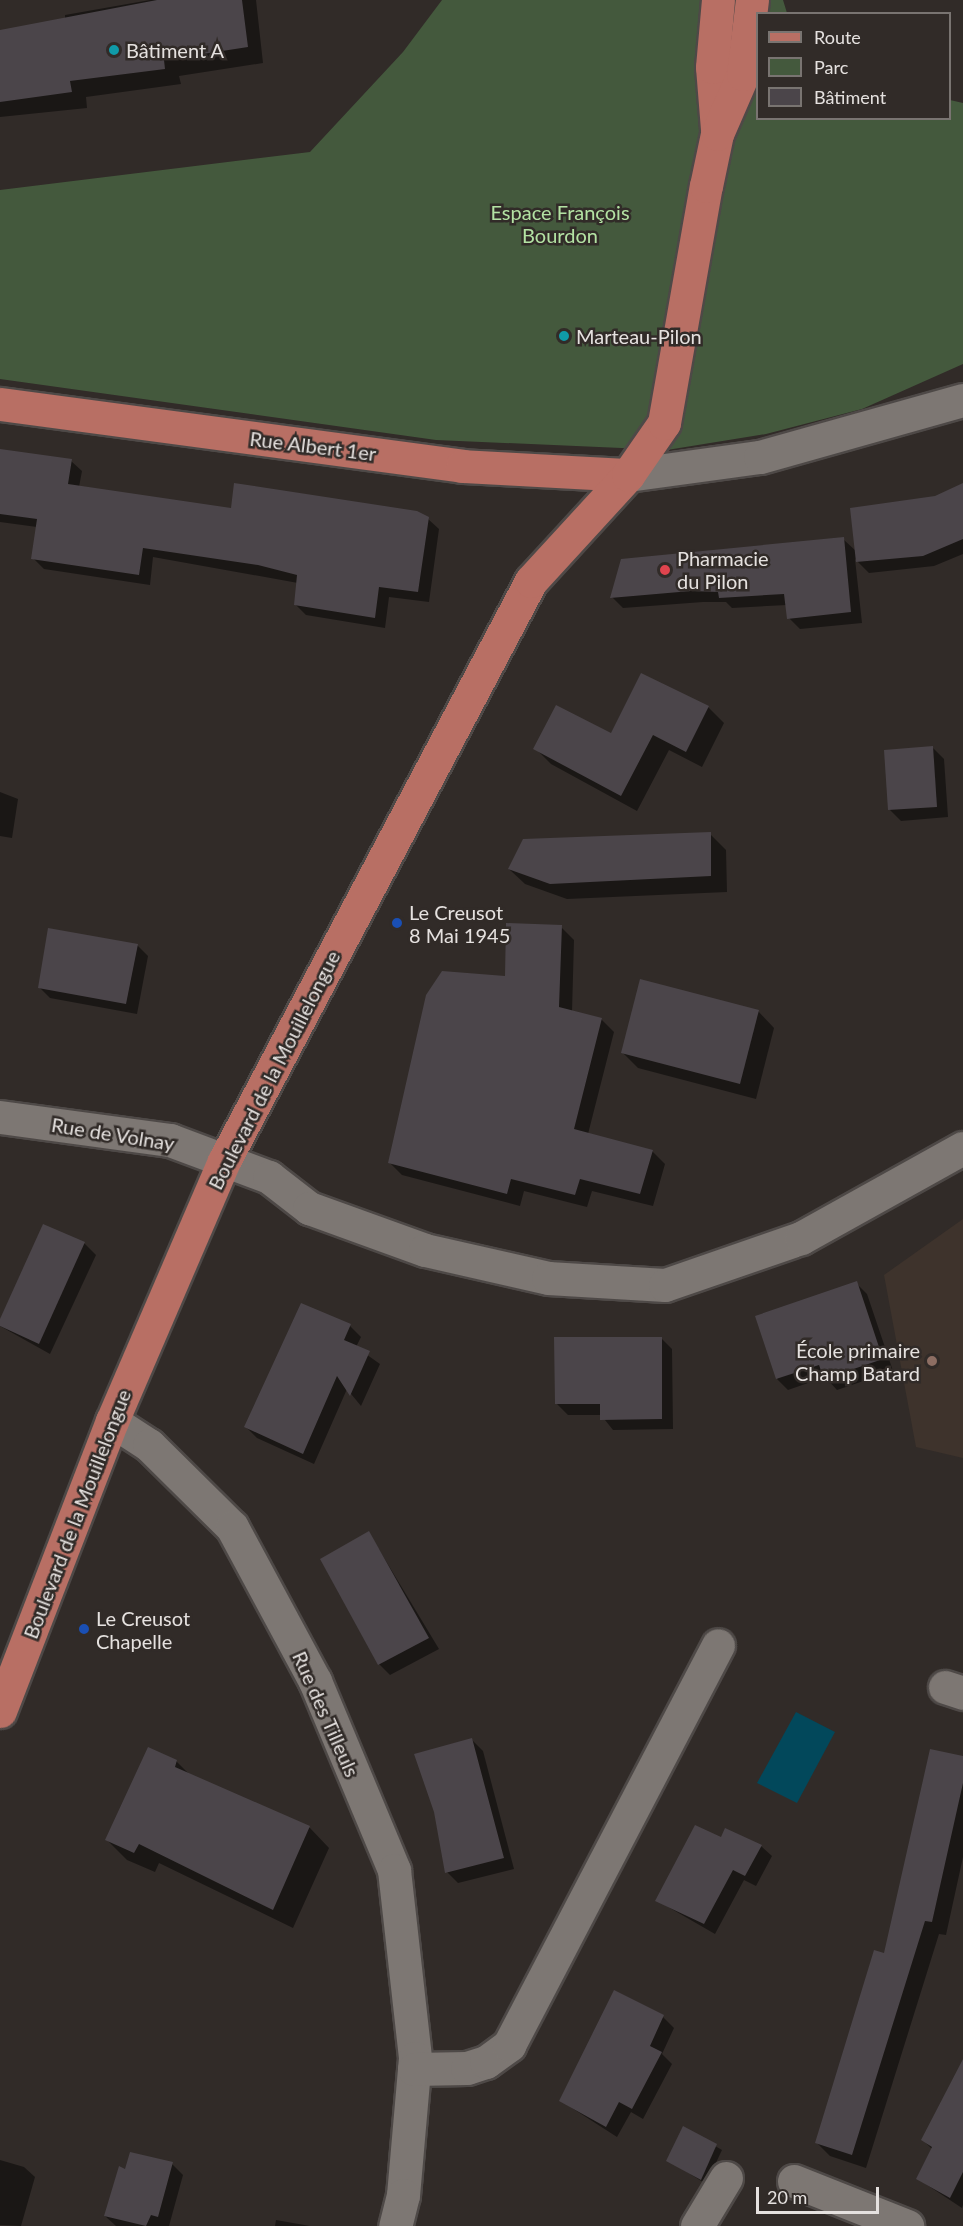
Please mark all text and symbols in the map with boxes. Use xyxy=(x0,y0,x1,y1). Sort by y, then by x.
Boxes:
legend xyxy=(756,12,951,120)
text: Route xyxy=(814,26,861,48)
place label: Bâtiment A xyxy=(126,38,225,62)
marker: Bâtiment A xyxy=(107,43,121,57)
text: Parc xyxy=(814,56,848,78)
text: Bâtiment xyxy=(814,86,886,108)
park label: Espace François Bourdon xyxy=(490,201,630,248)
place label: Marteau-Pilon xyxy=(576,324,702,348)
marker: Marteau-Pilon xyxy=(557,329,571,343)
street label: Rue Albert 1er xyxy=(248,426,378,466)
place label: Pharmacie du Pilon xyxy=(677,546,769,593)
marker: Pharmacie du Pilon xyxy=(658,563,672,577)
place label: Le Creusot 8 Mai 1945 xyxy=(409,900,510,947)
marker: Le Creusot 8 Mai 1945 xyxy=(390,916,404,930)
street label: Boulevard de la Mouillelongue xyxy=(203,946,345,1194)
street label: Rue de Volnay xyxy=(49,1112,177,1156)
place label: École primaire Champ Batard xyxy=(795,1338,920,1385)
marker: École primaire Champ Batard xyxy=(925,1354,939,1368)
street label: Boulevard de la Mouillelongue xyxy=(18,1386,136,1642)
place label: Le Creusot Chapelle xyxy=(96,1606,190,1653)
marker: Le Creusot Chapelle xyxy=(77,1622,91,1636)
street label: Rue des Tilleuls xyxy=(287,1647,365,1781)
scale bar xyxy=(759,2175,882,2213)
text: 20 m xyxy=(767,2186,807,2208)

